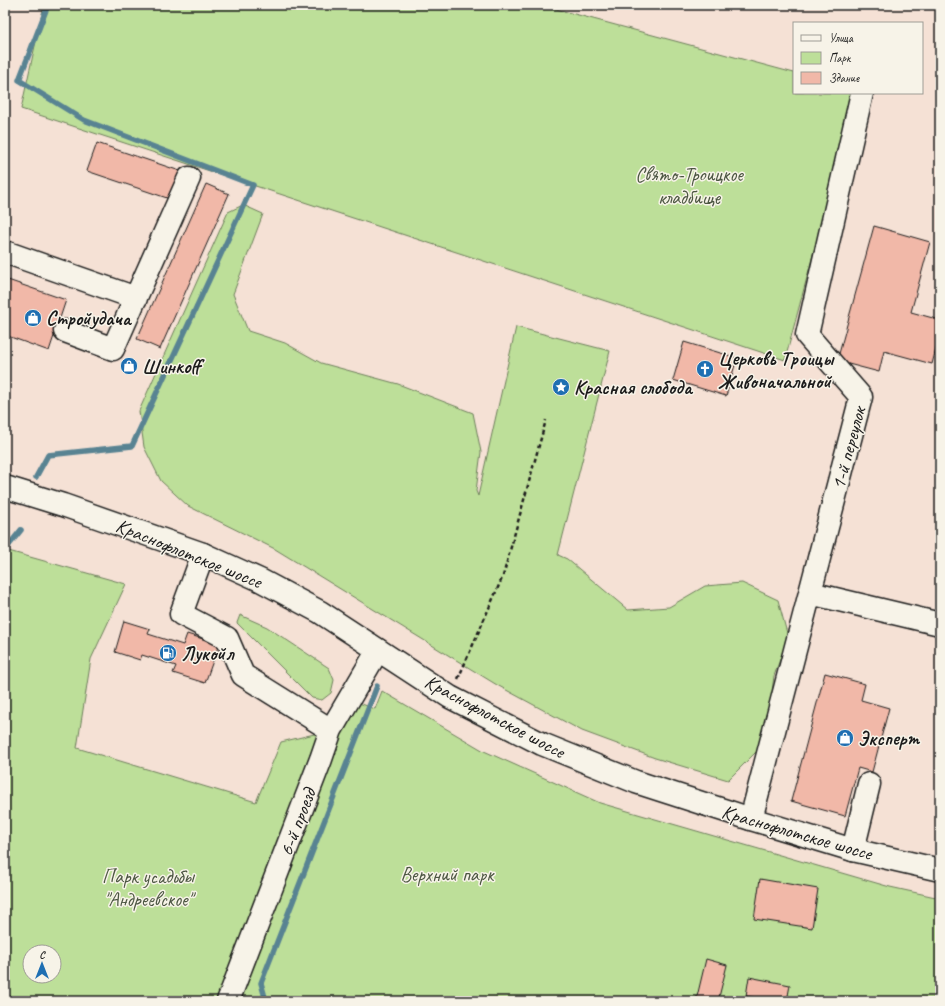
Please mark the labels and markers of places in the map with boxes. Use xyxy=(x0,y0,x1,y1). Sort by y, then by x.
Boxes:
place label: Стройудача xyxy=(46,306,133,331)
shop icon: Стройудача xyxy=(23,308,43,328)
place label: Церковь Троицы Живоначальной xyxy=(718,346,835,394)
place label: Шинкoff xyxy=(142,354,205,379)
shop icon: Шинкoff xyxy=(119,356,139,376)
church icon: Церковь Троицы Живоначальной xyxy=(695,359,715,379)
place label: Красная слобода xyxy=(574,375,694,400)
place icon: Красная слобода xyxy=(551,377,571,397)
place label: Лукойл xyxy=(181,641,235,666)
fuel station icon: Лукойл xyxy=(158,643,178,663)
place label: Эксперт xyxy=(858,726,920,751)
shop icon: Эксперт xyxy=(835,728,855,748)

